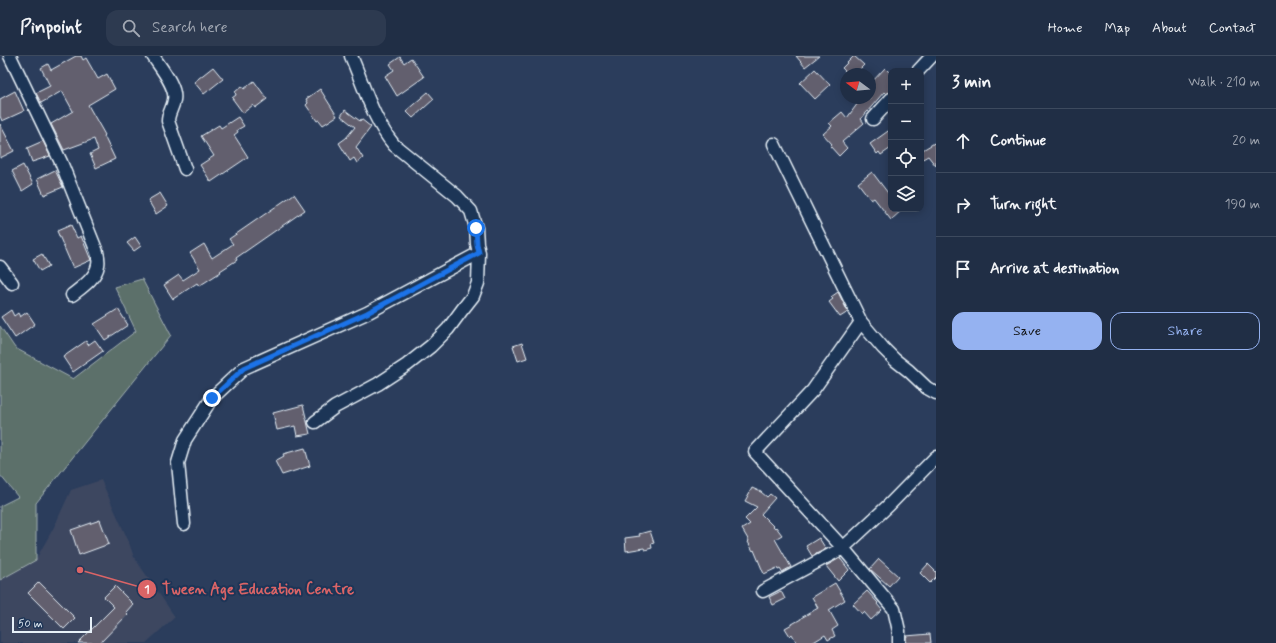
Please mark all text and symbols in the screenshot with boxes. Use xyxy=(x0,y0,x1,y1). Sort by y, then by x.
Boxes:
search box xyxy=(106,10,386,46)
text: Pinpoint xyxy=(20,15,82,40)
icon: search xyxy=(120,17,142,39)
text: Search here xyxy=(152,18,228,38)
text: Home xyxy=(1048,19,1082,37)
text: Map xyxy=(1104,19,1130,37)
text: About xyxy=(1152,19,1187,37)
text: Contact xyxy=(1209,19,1256,37)
north arrow xyxy=(840,68,876,104)
map controls xyxy=(888,68,924,212)
button: + xyxy=(888,68,924,104)
text: 3 min xyxy=(952,71,991,93)
text: Walk · 210 m xyxy=(1188,74,1260,91)
button: − xyxy=(888,104,924,140)
icon: ahead xyxy=(952,130,974,152)
text: Continue xyxy=(990,131,1046,151)
text: 20 m xyxy=(1232,132,1260,149)
button: locate xyxy=(888,140,924,176)
button: layers xyxy=(888,176,924,212)
icon: right xyxy=(952,194,974,216)
text: Turn right xyxy=(990,195,1057,215)
text: 190 m xyxy=(1225,196,1260,213)
route start xyxy=(467,219,485,237)
icon: arrive xyxy=(952,258,974,280)
text: Arrive at destination xyxy=(990,259,1119,279)
button: Save xyxy=(952,312,1102,350)
button: Share xyxy=(1110,312,1260,350)
route end xyxy=(203,389,221,407)
callout: Tween Age Education Centre xyxy=(137,576,359,603)
text: Tween Age Education Centre xyxy=(162,580,354,601)
text: 1 xyxy=(144,582,150,598)
scale bar xyxy=(12,615,92,634)
text: 50 m xyxy=(18,617,43,631)

